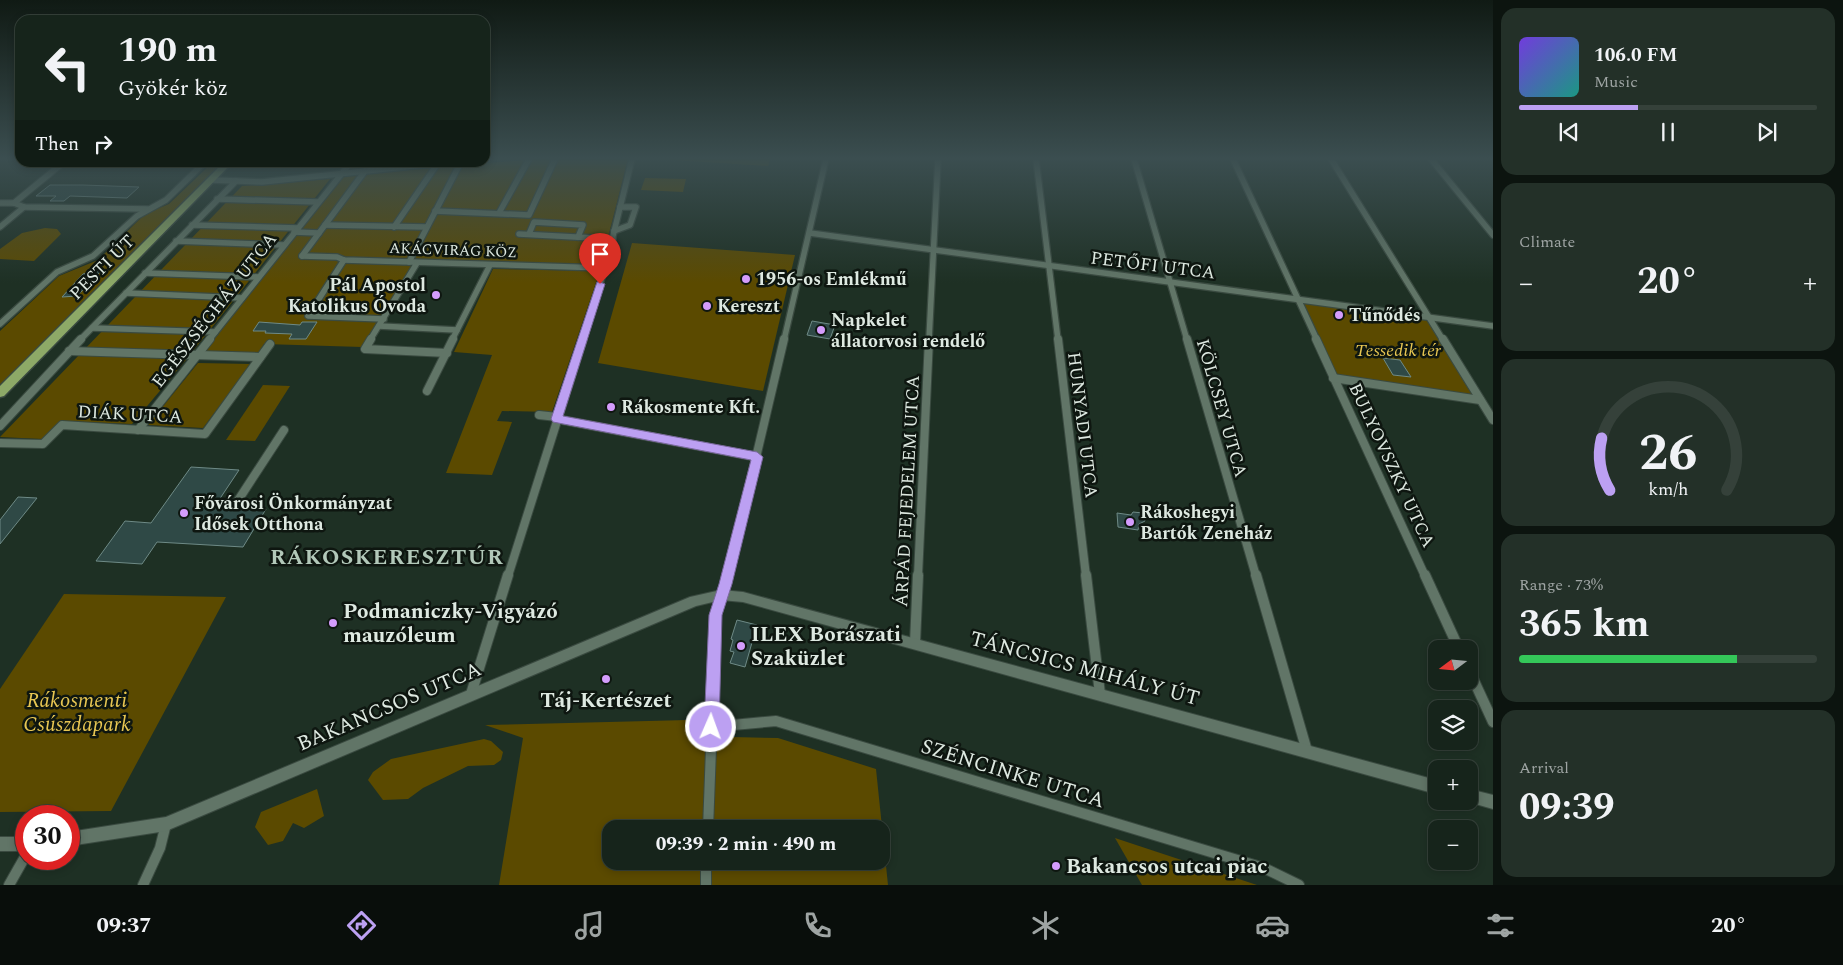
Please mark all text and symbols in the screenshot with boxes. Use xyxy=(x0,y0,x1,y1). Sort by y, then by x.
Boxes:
text: 190 m xyxy=(118,24,217,77)
icon: left xyxy=(35,35,100,100)
text: 106.0 FM xyxy=(1594,41,1677,70)
text: Music xyxy=(1594,70,1638,94)
text: Gyökér köz xyxy=(118,72,228,105)
icon: previous xyxy=(1555,118,1583,146)
icon: pause xyxy=(1654,118,1682,146)
icon: next xyxy=(1753,118,1781,146)
text: Then xyxy=(35,130,79,159)
icon: right xyxy=(89,130,117,158)
street label: EGÉSZSÉGHÁZ UTCA xyxy=(145,227,284,394)
street label: PESTI ÚT xyxy=(63,228,141,306)
text: Climate xyxy=(1519,230,1575,254)
pin xyxy=(579,233,621,284)
street label: AKÁCVIRÁG KÖZ xyxy=(389,237,517,264)
icon: arrive xyxy=(586,240,614,268)
street label: PETŐFI UTCA xyxy=(1089,244,1217,287)
text: 20° xyxy=(1637,253,1699,311)
text: − xyxy=(1519,262,1533,305)
text: + xyxy=(1803,262,1817,305)
place label: 1956-os Emlékmű xyxy=(756,266,907,293)
place label: Pál Apostol Katolikus Óvoda xyxy=(288,272,427,320)
marker: 1956-os Emlékmű xyxy=(740,273,752,285)
marker: Pál Apostol Katolikus Óvoda xyxy=(430,289,442,301)
place label: Kereszt xyxy=(717,293,780,320)
marker: Kereszt xyxy=(701,300,713,312)
place label: Tűnődés xyxy=(1349,302,1421,329)
place label: Napkelet állatorvosi rendelő xyxy=(831,307,985,355)
marker: Tűnődés xyxy=(1333,309,1345,321)
marker: Napkelet állatorvosi rendelő xyxy=(815,324,827,336)
street label: KÖLCSEY UTCA xyxy=(1189,336,1254,480)
park label: Tessedik tér xyxy=(1355,337,1442,364)
street label: HUNYADI UTCA xyxy=(1060,351,1105,500)
street label: ÁRPÁD FEJEDELEM UTCA xyxy=(888,374,927,608)
street label: BULYOVSZKY UTCA xyxy=(1341,378,1442,552)
place label: Rákosmente Kft. xyxy=(621,394,760,421)
street label: DIÁK UTCA xyxy=(77,398,183,431)
marker: Rákosmente Kft. xyxy=(605,401,617,413)
text: 26 xyxy=(1639,414,1697,493)
text: km/h xyxy=(1648,476,1688,503)
place label: Fővárosi Önkormányzat Idősek Otthona xyxy=(194,490,392,538)
place label: Rákoshegyi Bartók Zeneház xyxy=(1140,499,1273,547)
marker: Fővárosi Önkormányzat Idősek Otthona xyxy=(178,507,190,519)
marker: Rákoshegyi Bartók Zeneház xyxy=(1124,516,1136,528)
district label: RÁKOSKERESZTÚR xyxy=(270,541,504,574)
text: Range · 73% xyxy=(1519,573,1603,597)
place label: Podmaniczky-Vigyázó mauzóleum xyxy=(343,596,558,652)
text: 365 km xyxy=(1519,596,1650,654)
marker: Podmaniczky-Vigyázó mauzóleum xyxy=(327,617,339,629)
place label: ILEX Borászati Szaküzlet xyxy=(751,619,901,675)
street label: TÁNCSICS MIHÁLY ÚT xyxy=(966,623,1203,715)
marker: ILEX Borászati Szaküzlet xyxy=(735,640,747,652)
north arrow xyxy=(1428,640,1478,690)
map controls xyxy=(1428,640,1478,870)
street label: BAKANCSOS UTCA xyxy=(292,653,487,760)
marker: Táj-Kertészet xyxy=(600,673,612,685)
park label: Rákosmenti Csúszdapark xyxy=(23,685,131,741)
place label: Táj-Kertészet xyxy=(540,685,672,717)
position arrow xyxy=(684,700,736,752)
button: layers xyxy=(1428,700,1478,750)
street label: SZÉNCINKE UTCA xyxy=(917,731,1109,817)
text: Arrival xyxy=(1519,756,1569,780)
button: + xyxy=(1428,760,1478,810)
text: 09:39 xyxy=(1519,779,1614,837)
speed limit sign: 30 xyxy=(15,805,80,870)
button: − xyxy=(1428,820,1478,870)
text: 09:39 · 2 min · 490 m xyxy=(656,830,836,859)
place label: Bakancsos utcai piac xyxy=(1066,851,1267,883)
marker: Bakancsos utcai piac xyxy=(1050,860,1062,872)
icon: directions xyxy=(344,908,379,943)
icon: music xyxy=(572,908,607,943)
icon: phone xyxy=(800,908,835,943)
icon: climate xyxy=(1028,908,1063,943)
icon: car xyxy=(1255,908,1290,943)
icon: filters xyxy=(1483,908,1518,943)
text: 09:37 xyxy=(96,909,152,942)
text: 20° xyxy=(1711,909,1747,942)

